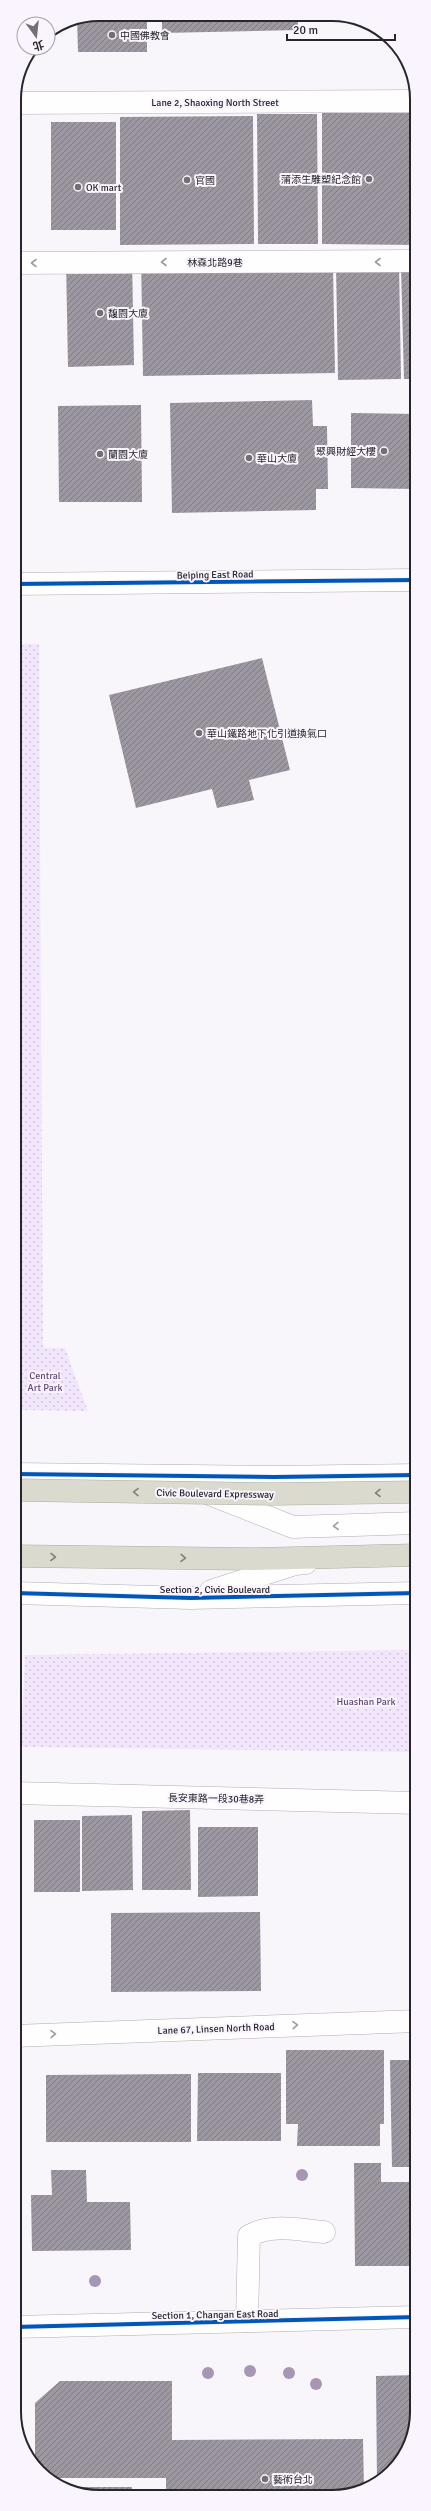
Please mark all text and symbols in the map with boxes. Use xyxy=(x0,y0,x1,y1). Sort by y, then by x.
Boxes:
north arrow xyxy=(16,16,56,56)
scale bar xyxy=(287,16,395,42)
text: 20 m xyxy=(293,23,318,38)
marker: 中國佛教會 xyxy=(107,30,117,40)
place label: 中國佛教會 xyxy=(120,30,170,42)
text: 北 xyxy=(31,37,45,53)
street label: Lane 2, Shaoxing North Street xyxy=(151,97,279,109)
place label: 蒲添生雕塑紀念館 xyxy=(281,174,361,186)
marker: 蒲添生雕塑紀念館 xyxy=(364,174,374,184)
marker: 官國 xyxy=(182,175,192,185)
place label: 官國 xyxy=(195,175,215,187)
marker: OK mart xyxy=(73,182,83,192)
place label: OK mart xyxy=(86,182,122,194)
street label: 林森北路9巷 xyxy=(187,257,243,269)
one-way arrow xyxy=(161,258,167,266)
one-way arrow xyxy=(375,258,381,266)
one-way arrow xyxy=(31,259,37,267)
marker: 馥園大廈 xyxy=(95,308,105,318)
place label: 馥園大廈 xyxy=(108,308,148,320)
place label: 聚興財經大樓 xyxy=(316,446,376,458)
marker: 聚興財經大樓 xyxy=(379,446,389,456)
marker: 蘭園大廈 xyxy=(95,449,105,459)
place label: 蘭園大廈 xyxy=(108,449,148,461)
marker: 華山大廈 xyxy=(244,453,254,463)
place label: 華山大廈 xyxy=(257,453,297,465)
street label: Beiping East Road xyxy=(176,568,254,582)
marker: 華山鐵路地下化引道換氣口 xyxy=(194,728,204,738)
place label: 華山鐵路地下化引道換氣口 xyxy=(207,728,327,740)
park label: Central Art Park xyxy=(28,1370,62,1394)
street label: Civic Boulevard Expressway xyxy=(156,1487,274,1501)
one-way arrow xyxy=(133,1488,139,1497)
one-way arrow xyxy=(375,1488,381,1497)
one-way arrow xyxy=(333,1522,339,1530)
one-way arrow xyxy=(50,1553,56,1561)
one-way arrow xyxy=(180,1554,186,1562)
street label: Section 2, Civic Boulevard xyxy=(160,1584,270,1596)
park label: Huashan Park xyxy=(336,1696,396,1708)
street label: 長安東路一段30巷8弄 xyxy=(168,1792,264,1806)
street label: Lane 67, Linsen North Road xyxy=(157,2021,275,2037)
one-way arrow xyxy=(292,2021,298,2030)
one-way arrow xyxy=(50,2030,56,2039)
street label: Section 1, Changan East Road xyxy=(151,2308,279,2322)
marker: 藝術台北 xyxy=(260,2474,270,2484)
place label: 藝術台北 xyxy=(273,2474,313,2486)

